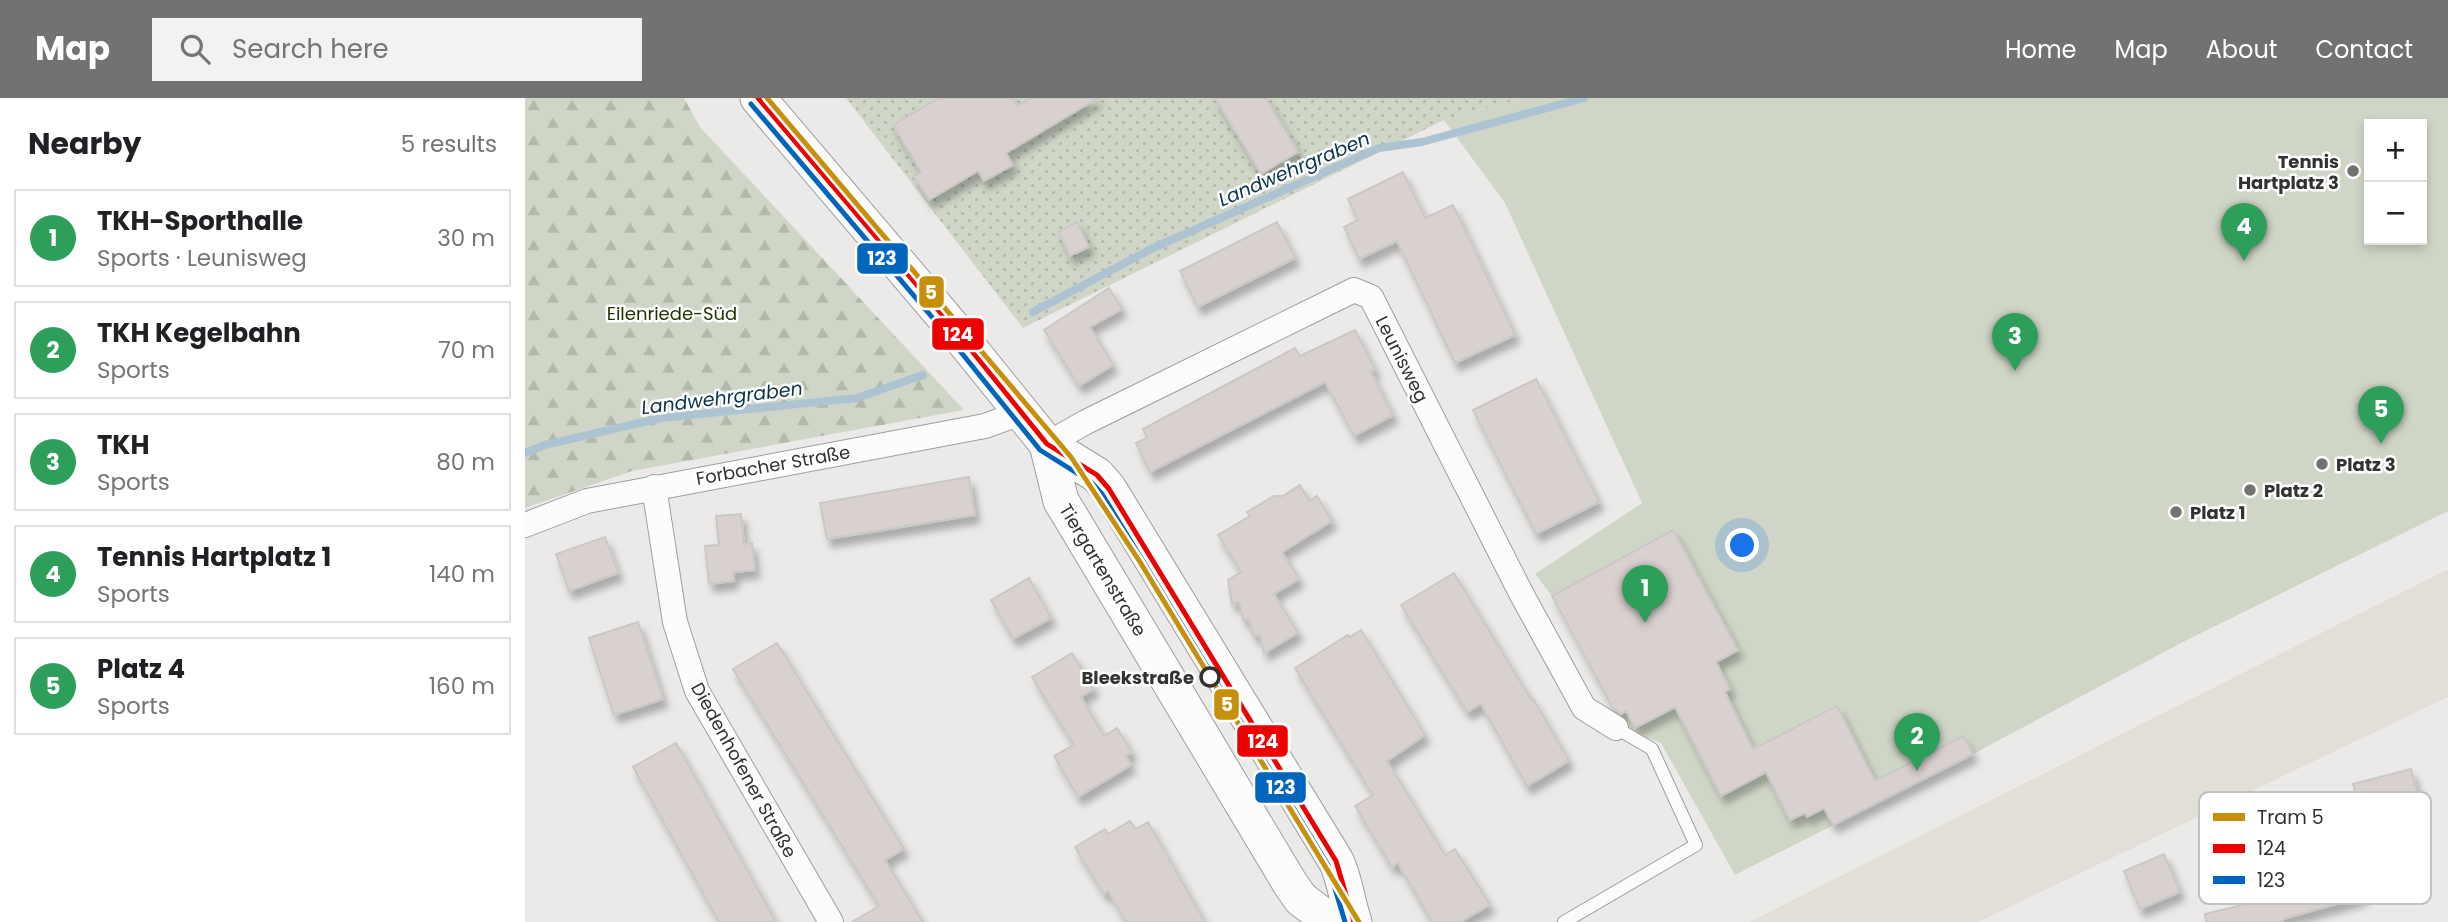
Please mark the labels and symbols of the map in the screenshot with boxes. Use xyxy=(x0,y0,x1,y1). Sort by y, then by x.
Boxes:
water label: Landwehrgraben xyxy=(1214,125,1374,213)
place label: Tennis Hartplatz 3 xyxy=(2238,149,2339,195)
marker: Tennis Hartplatz 3 xyxy=(2345,163,2361,179)
pin: 4 xyxy=(2221,203,2267,261)
line badge: 123 xyxy=(856,242,909,275)
text: 123 xyxy=(867,245,897,272)
line badge: 5 xyxy=(918,275,945,309)
text: 5 xyxy=(925,279,937,306)
park label: Eilenriede-Süd xyxy=(607,301,737,326)
street label: Leunisweg xyxy=(1370,311,1434,407)
pin: 3 xyxy=(1992,313,2038,371)
line badge: 124 xyxy=(931,317,985,351)
text: 124 xyxy=(943,321,974,348)
water label: Landwehrgraben xyxy=(640,375,804,421)
pin: 5 xyxy=(2358,386,2404,444)
street label: Forbacher Straße xyxy=(694,439,852,491)
place label: Platz 3 xyxy=(2336,452,2396,477)
marker: Platz 3 xyxy=(2314,456,2330,472)
place label: Platz 2 xyxy=(2264,478,2323,503)
marker: Platz 2 xyxy=(2242,482,2258,498)
street label: Tiergartenstraße xyxy=(1054,499,1152,641)
place label: Platz 1 xyxy=(2190,500,2246,525)
marker: Platz 1 xyxy=(2168,504,2184,520)
your location xyxy=(1725,528,1759,562)
pin: 1 xyxy=(1622,565,1668,623)
place label: Bleekstraße xyxy=(1081,665,1194,690)
marker: Bleekstraße xyxy=(1200,667,1220,687)
street label: Diedenhofener Straße xyxy=(685,678,803,862)
line badge: 5 xyxy=(1213,688,1240,721)
text: 5 xyxy=(1221,691,1233,718)
pin: 2 xyxy=(1894,713,1940,771)
line badge: 124 xyxy=(1236,724,1289,758)
text: 124 xyxy=(1248,728,1279,755)
line badge: 123 xyxy=(1254,771,1307,804)
text: 123 xyxy=(1266,774,1296,801)
legend xyxy=(2199,792,2431,904)
text: Tram 5 xyxy=(2257,804,2324,831)
text: 124 xyxy=(2257,835,2286,862)
text: 123 xyxy=(2257,867,2285,894)

